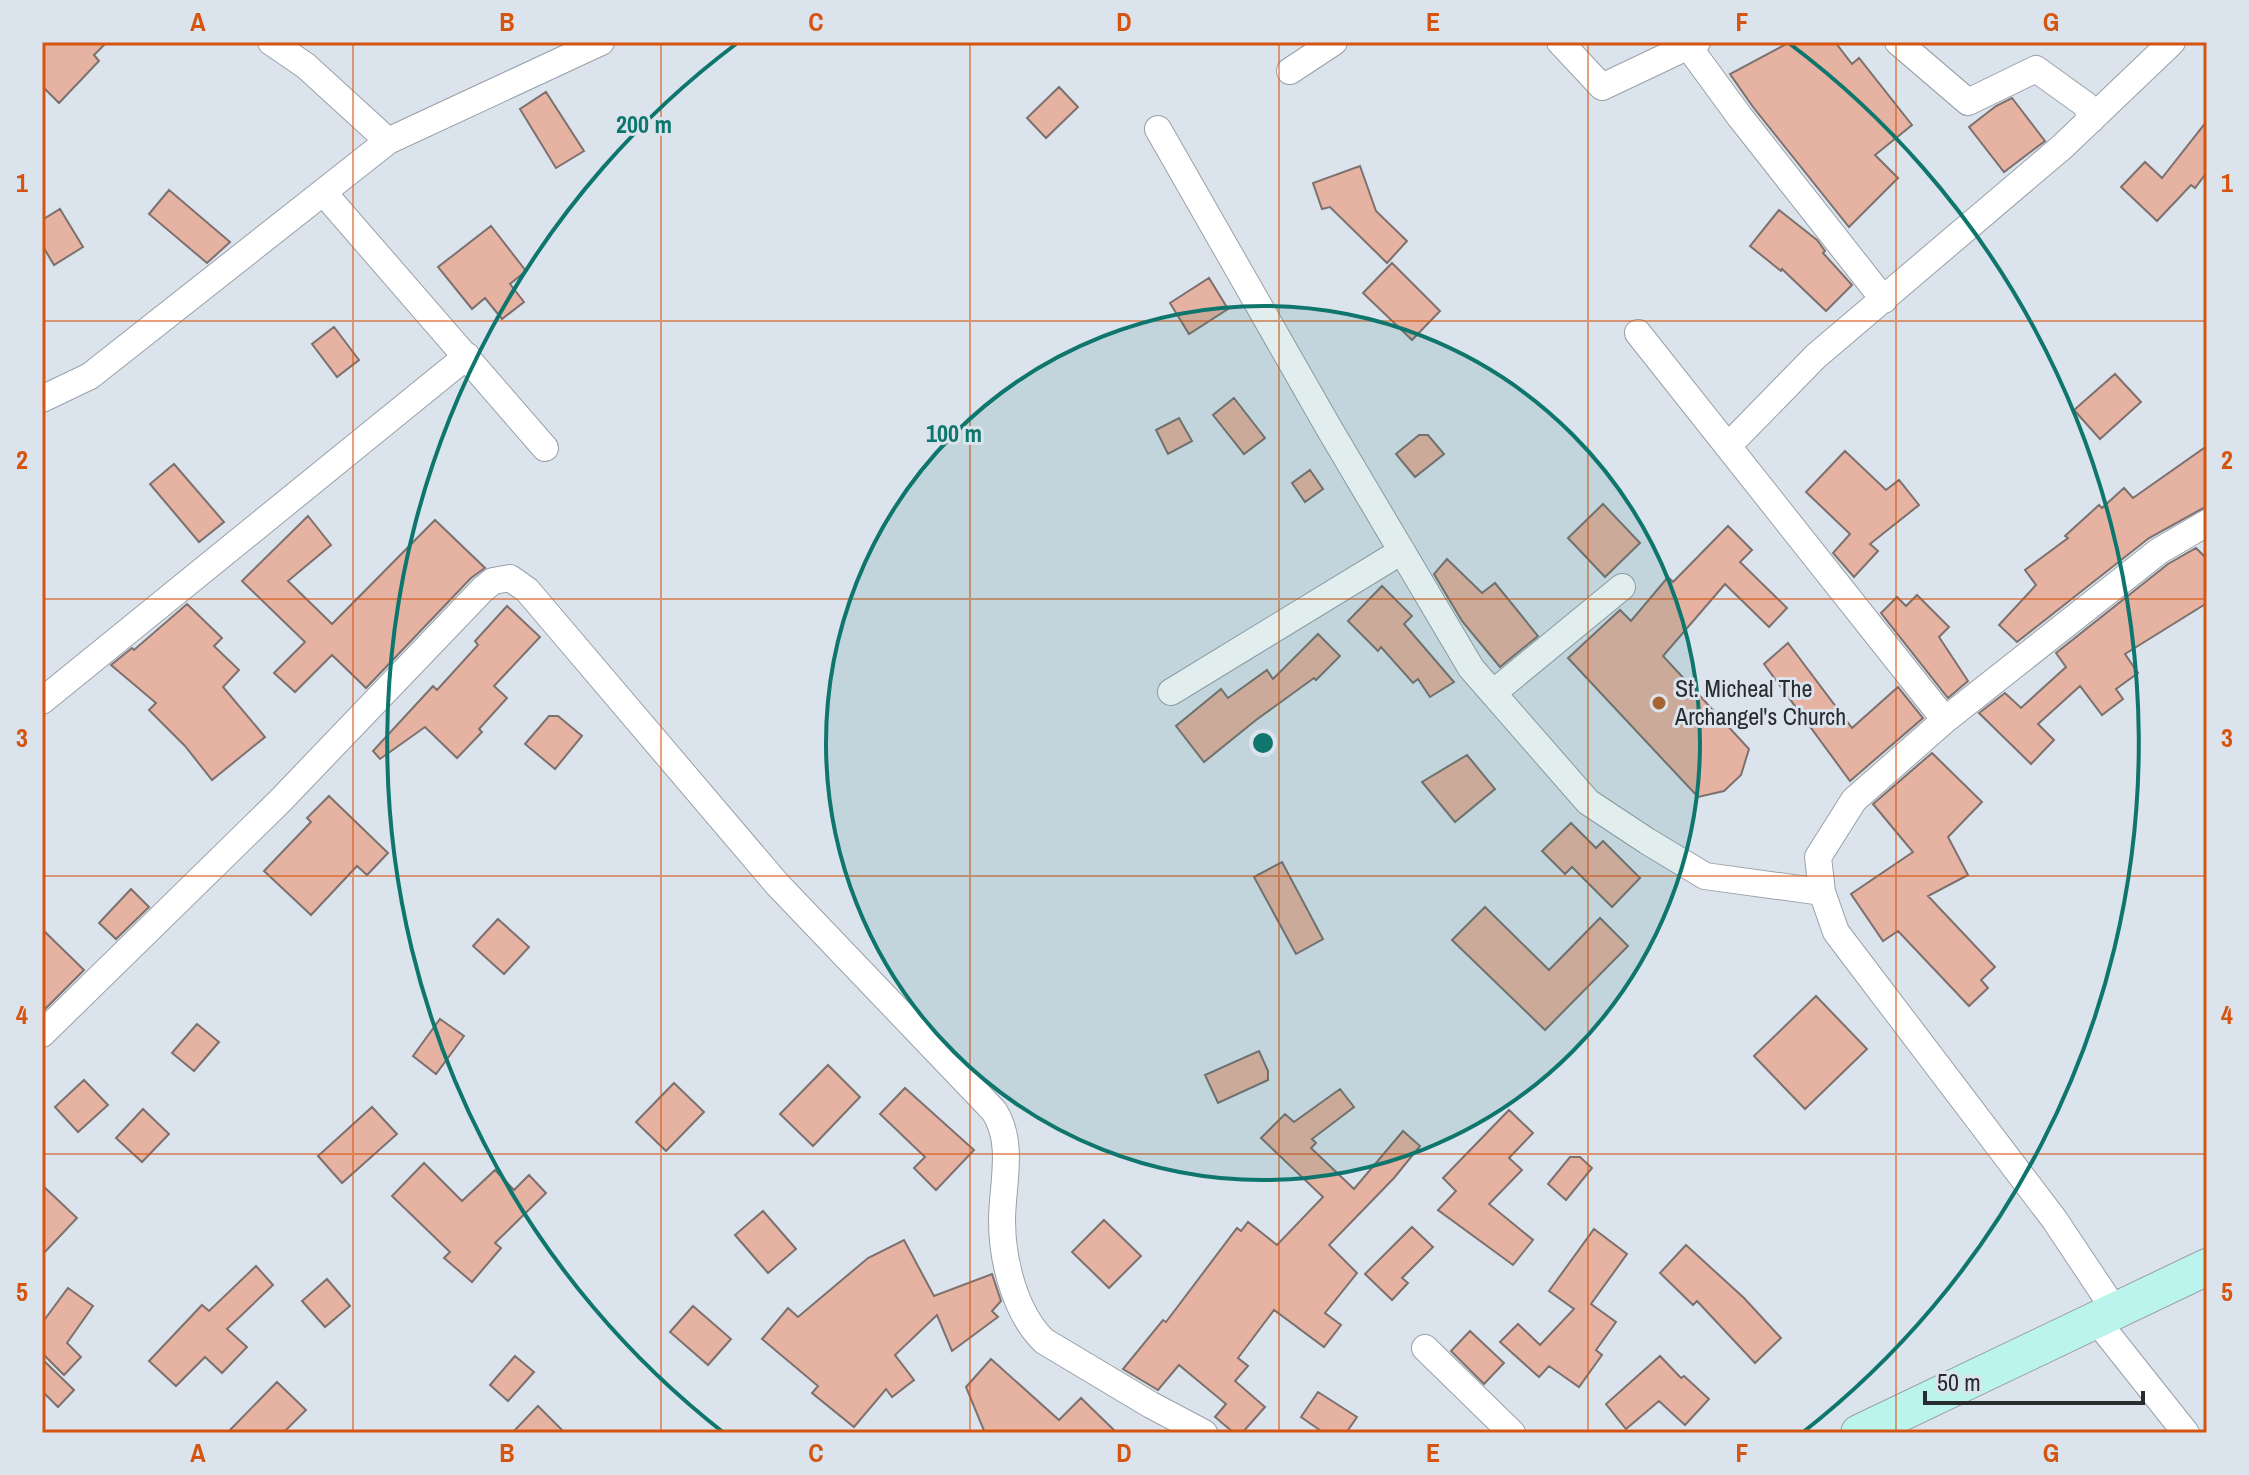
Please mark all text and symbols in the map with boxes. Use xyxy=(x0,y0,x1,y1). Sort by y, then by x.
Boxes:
text: A xyxy=(190,4,206,39)
text: B xyxy=(499,4,515,39)
text: C xyxy=(808,4,824,39)
text: D xyxy=(1116,4,1132,39)
text: E xyxy=(1426,4,1440,39)
text: F xyxy=(1735,4,1749,39)
text: G xyxy=(2043,4,2059,39)
text: 200 m xyxy=(616,108,672,140)
text: 1 xyxy=(16,165,28,200)
text: 1 xyxy=(2221,165,2233,200)
text: 100 m xyxy=(926,417,982,449)
text: 2 xyxy=(16,442,28,477)
text: 2 xyxy=(2221,442,2233,477)
place label: St. Micheal The Archangel's Church xyxy=(1674,672,1846,732)
marker: St. Micheal The Archangel's Church xyxy=(1650,694,1668,712)
text: 3 xyxy=(16,720,28,755)
text: 3 xyxy=(2221,720,2233,755)
centre of rings xyxy=(1249,729,1277,757)
text: 4 xyxy=(16,997,28,1032)
text: 4 xyxy=(2221,997,2233,1032)
text: 5 xyxy=(16,1274,28,1309)
text: 5 xyxy=(2221,1274,2233,1309)
scale bar xyxy=(1925,1355,2143,1405)
text: 50 m xyxy=(1937,1366,1981,1398)
text: A xyxy=(190,1435,206,1470)
text: B xyxy=(499,1435,515,1470)
text: C xyxy=(808,1435,824,1470)
text: D xyxy=(1116,1435,1132,1470)
text: E xyxy=(1426,1435,1440,1470)
text: F xyxy=(1735,1435,1749,1470)
text: G xyxy=(2043,1435,2059,1470)

